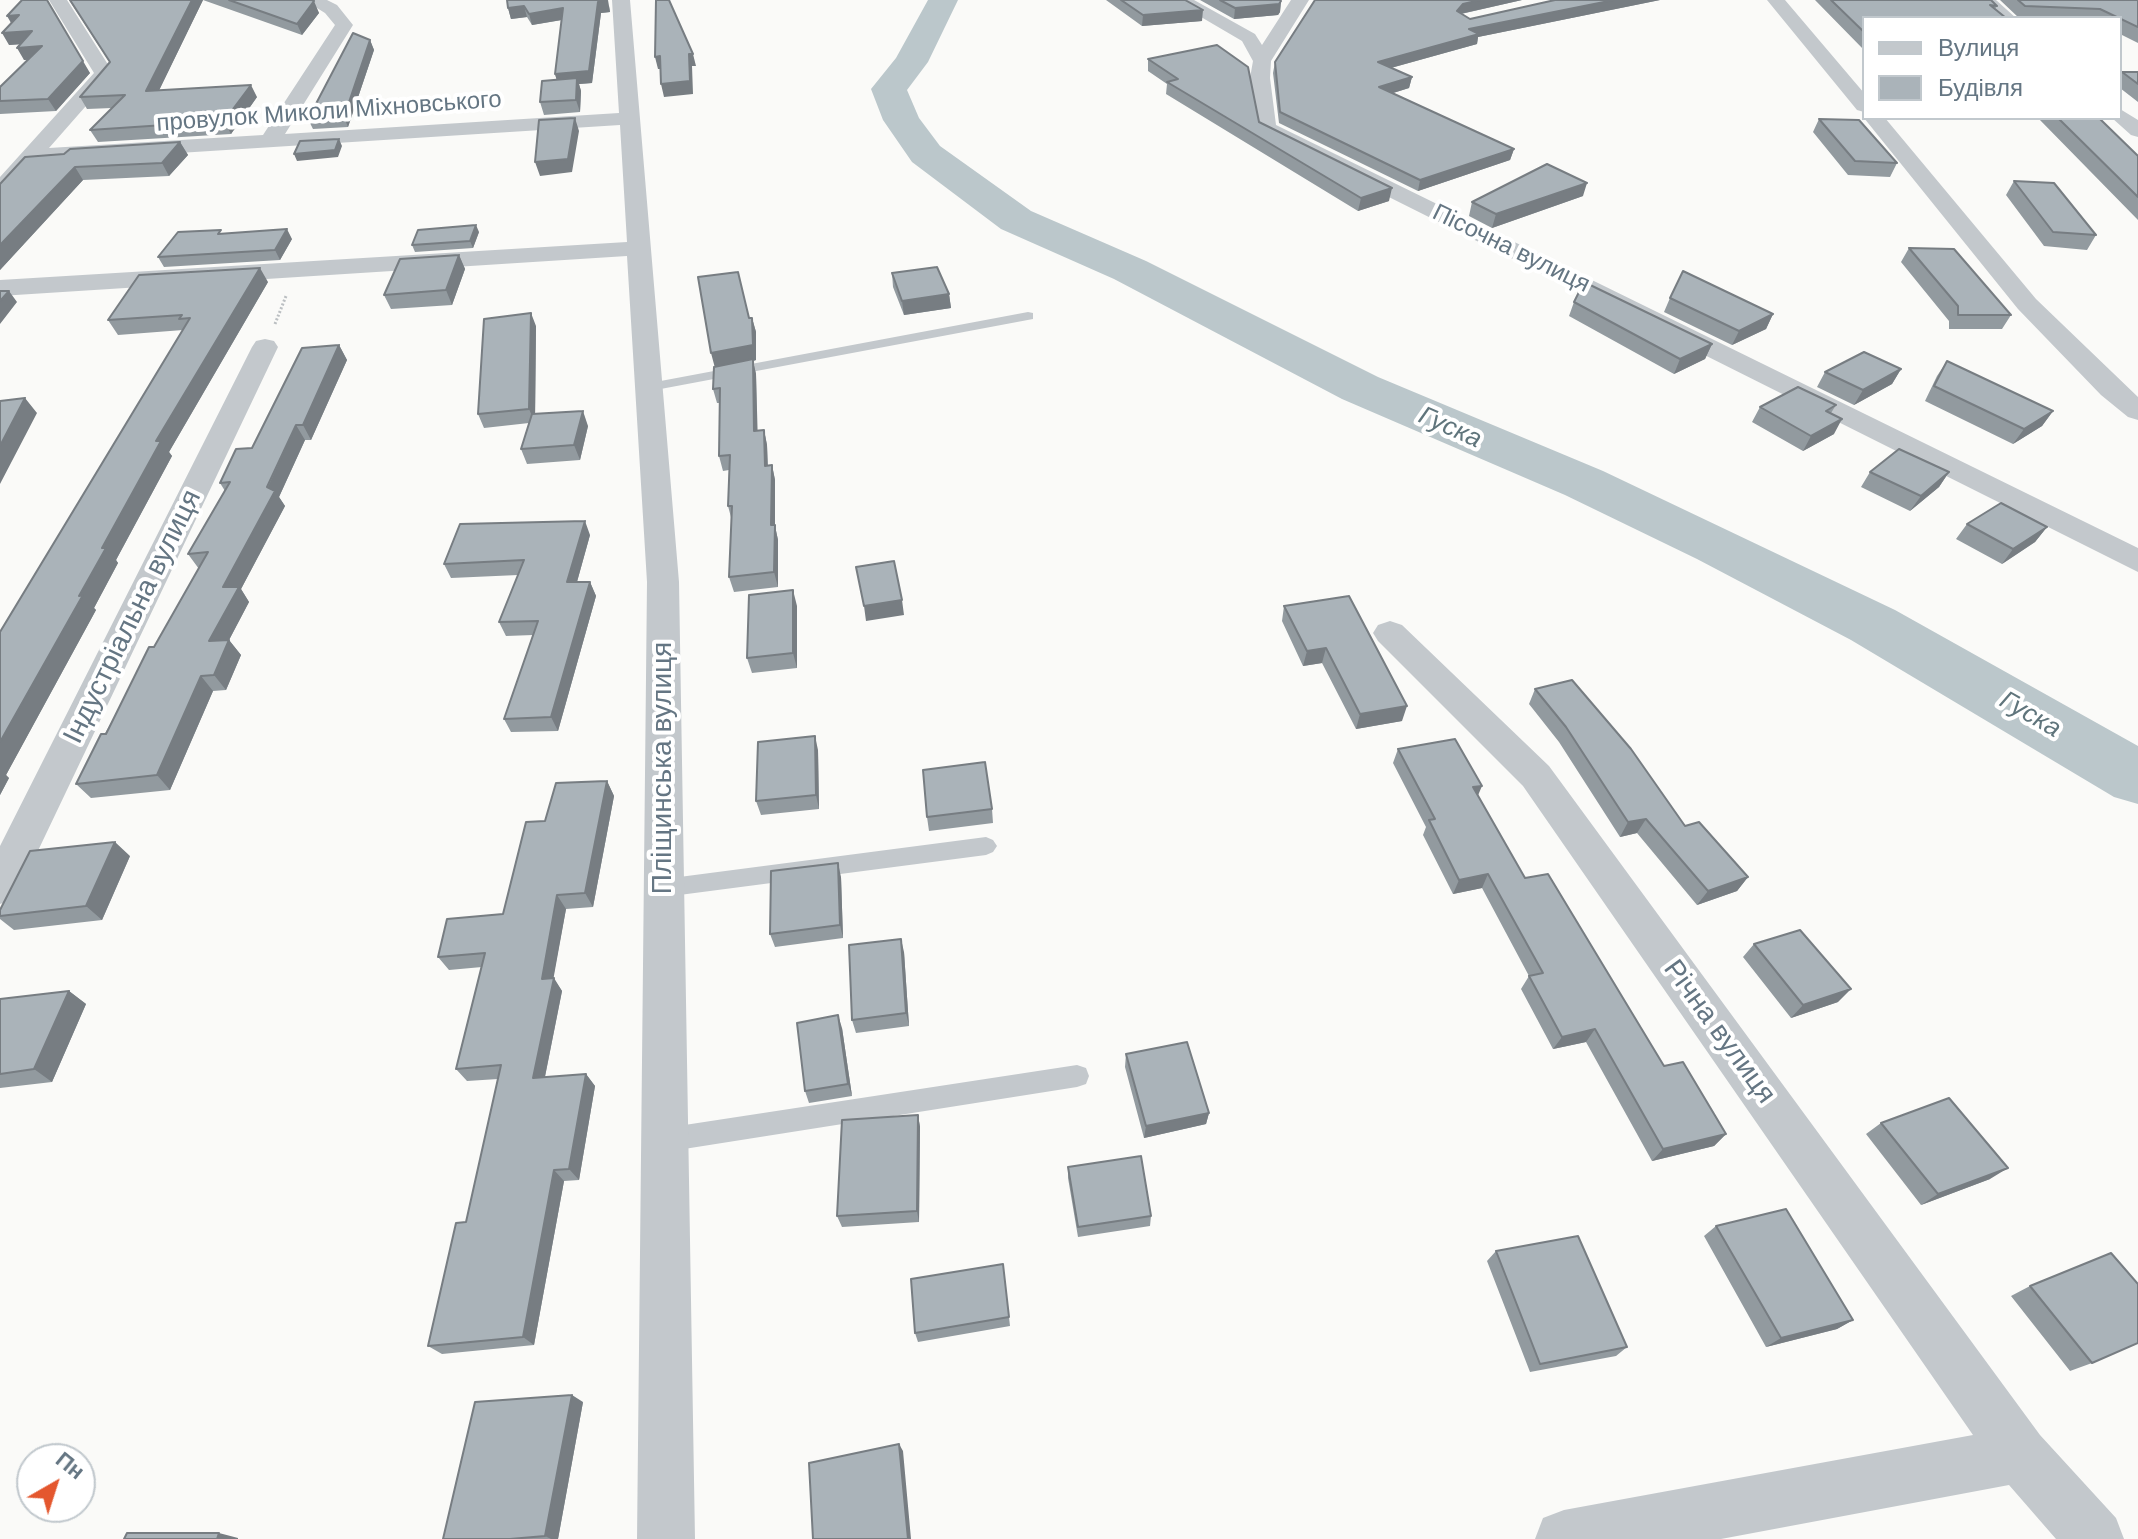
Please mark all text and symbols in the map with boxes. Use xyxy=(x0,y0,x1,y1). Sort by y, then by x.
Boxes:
legend xyxy=(1862,16,2122,120)
text: Вулиця xyxy=(1938,34,2019,61)
text: Будівля xyxy=(1938,74,2023,101)
street label: провулок Миколи Міхновського xyxy=(155,86,503,138)
street label: Пісочна вулиця xyxy=(1428,199,1594,299)
water label: Гуска xyxy=(1414,400,1486,456)
street label: Індустріальна вулиця xyxy=(57,485,209,749)
street label: Пліщинська вулиця xyxy=(646,642,680,894)
water label: Гуска xyxy=(1994,685,2066,745)
street label: Річна вулиця xyxy=(1656,954,1782,1110)
north arrow xyxy=(16,1443,96,1523)
text: Пн xyxy=(51,1447,89,1484)

